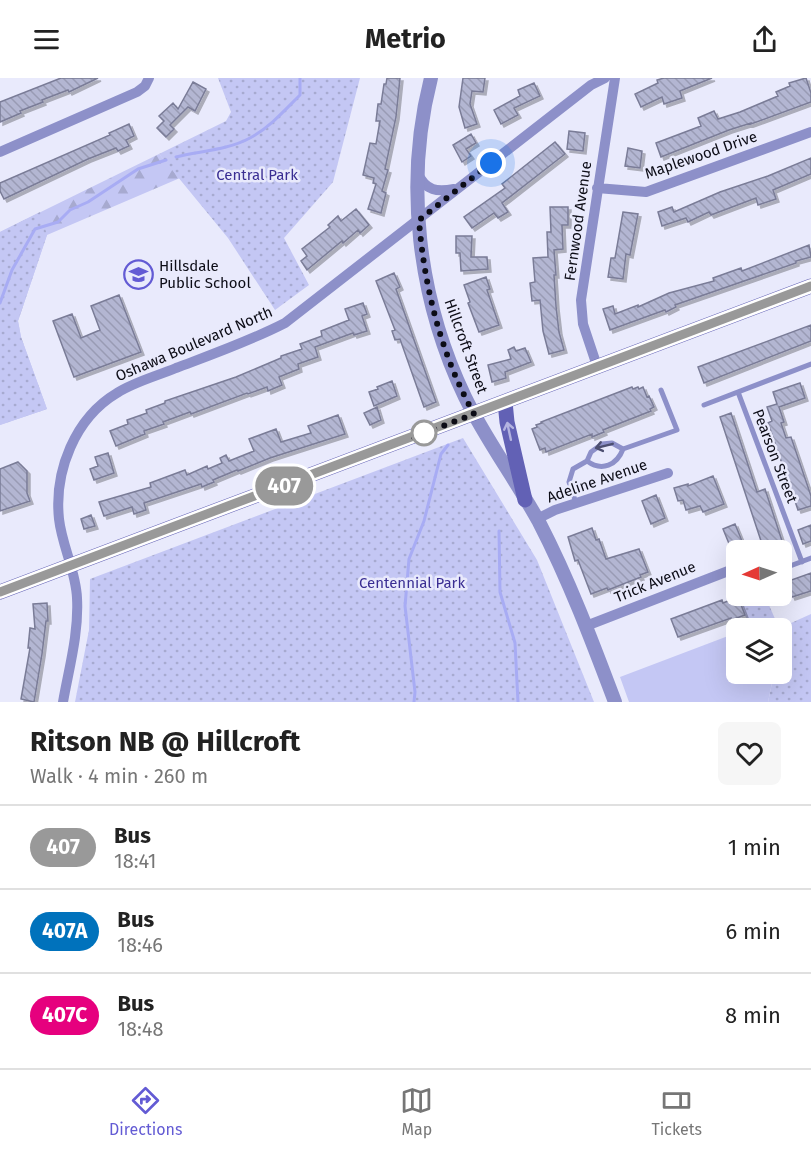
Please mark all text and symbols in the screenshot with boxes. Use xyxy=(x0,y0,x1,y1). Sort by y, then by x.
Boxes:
icon: menu xyxy=(30,23,63,56)
text: Metrio xyxy=(365,23,446,55)
icon: share xyxy=(748,23,781,56)
street label: Maplewood Drive xyxy=(642,127,760,183)
your location xyxy=(476,148,506,178)
street label: Fernwood Avenue xyxy=(561,160,595,282)
park label: Central Park xyxy=(216,166,298,184)
place label: Hillsdale Public School xyxy=(159,257,251,292)
school or university icon: Hillsdale Public School xyxy=(122,259,154,291)
street label: Hillcroft Street xyxy=(441,296,492,396)
street label: Oshawa Boulevard North xyxy=(113,303,275,385)
street label: Pearson Street xyxy=(749,406,801,506)
unlabelled marker xyxy=(411,420,437,446)
one-way arrow xyxy=(503,422,514,441)
one-way arrow xyxy=(595,440,614,452)
street label: Adeline Avenue xyxy=(544,455,650,507)
line badge: 407 xyxy=(250,466,318,506)
text: 407 xyxy=(267,473,301,499)
north arrow xyxy=(726,540,792,606)
map controls xyxy=(726,540,792,684)
street label: Trick Avenue xyxy=(612,558,698,606)
park label: Centennial Park xyxy=(359,574,465,592)
button: layers xyxy=(726,618,792,684)
button: heart xyxy=(718,722,781,785)
text: Ritson NB @ Hillcroft xyxy=(30,725,300,758)
text: Walk · 4 min · 260 m xyxy=(30,764,208,788)
text: Bus xyxy=(114,822,151,849)
text: 407 xyxy=(46,834,80,860)
text: 1 min xyxy=(728,834,781,861)
text: 18:41 xyxy=(114,849,157,873)
text: Bus xyxy=(117,906,154,933)
text: 407A xyxy=(42,918,87,944)
text: 6 min xyxy=(725,918,781,945)
text: 18:46 xyxy=(117,933,163,957)
text: Bus xyxy=(117,990,154,1017)
text: 407C xyxy=(42,1002,87,1028)
text: 8 min xyxy=(725,1002,781,1029)
text: 18:48 xyxy=(117,1017,163,1041)
tab: Directions xyxy=(109,1084,182,1139)
tab: Map xyxy=(400,1084,433,1139)
tab: Tickets xyxy=(651,1084,702,1139)

